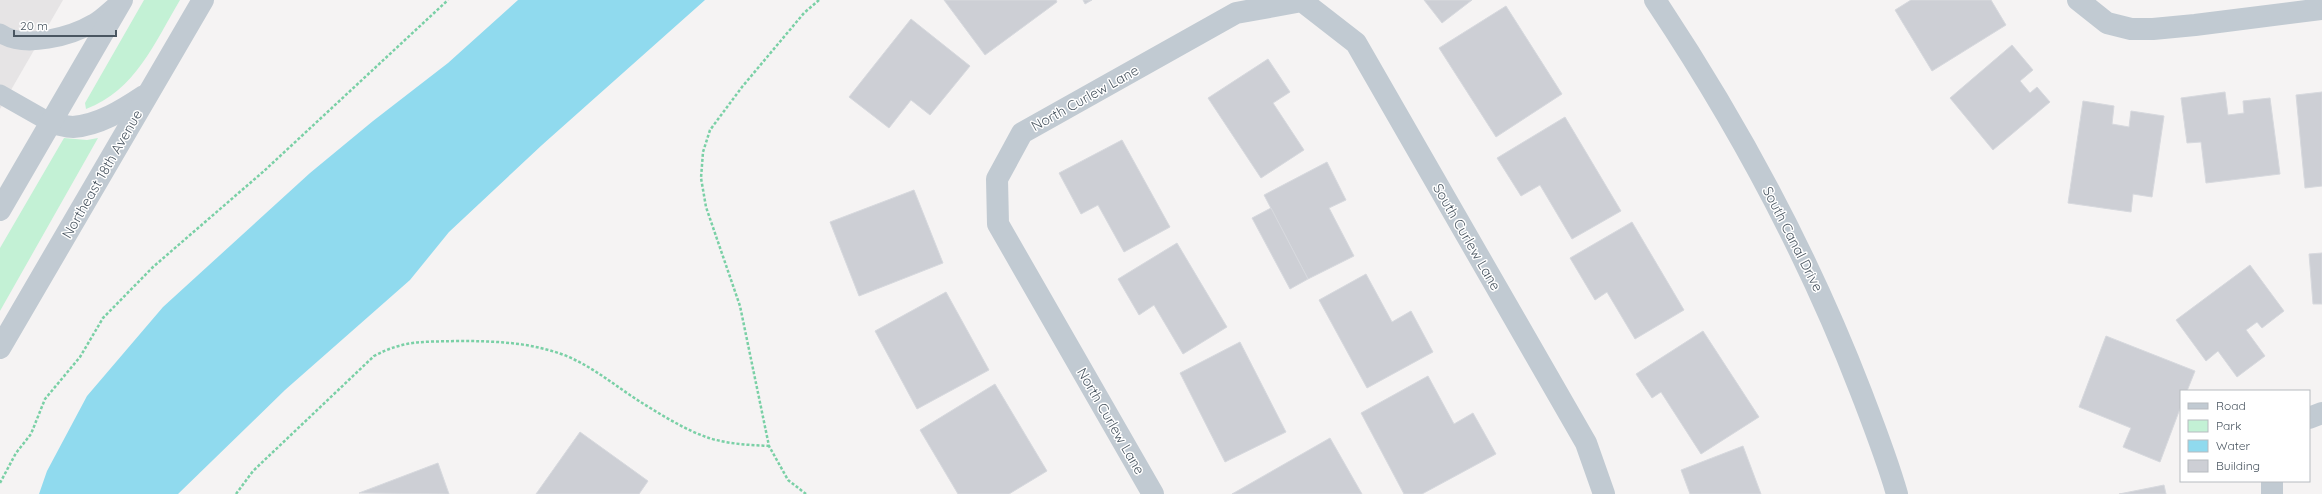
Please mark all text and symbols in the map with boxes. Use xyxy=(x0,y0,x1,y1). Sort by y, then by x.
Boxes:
scale bar xyxy=(14,12,116,38)
text: 20 m xyxy=(20,18,48,33)
street label: North Curlew Lane xyxy=(1028,61,1142,135)
street label: Northeast 18th Avenue xyxy=(58,106,146,241)
street label: South Curlew Lane xyxy=(1429,180,1505,294)
street label: South Canal Drive xyxy=(1759,183,1827,295)
street label: North Curlew Lane xyxy=(1073,364,1149,478)
legend xyxy=(2180,390,2310,482)
text: Road xyxy=(2216,398,2246,413)
text: Park xyxy=(2216,418,2241,433)
text: Water xyxy=(2216,438,2251,453)
text: Building xyxy=(2216,458,2260,473)

